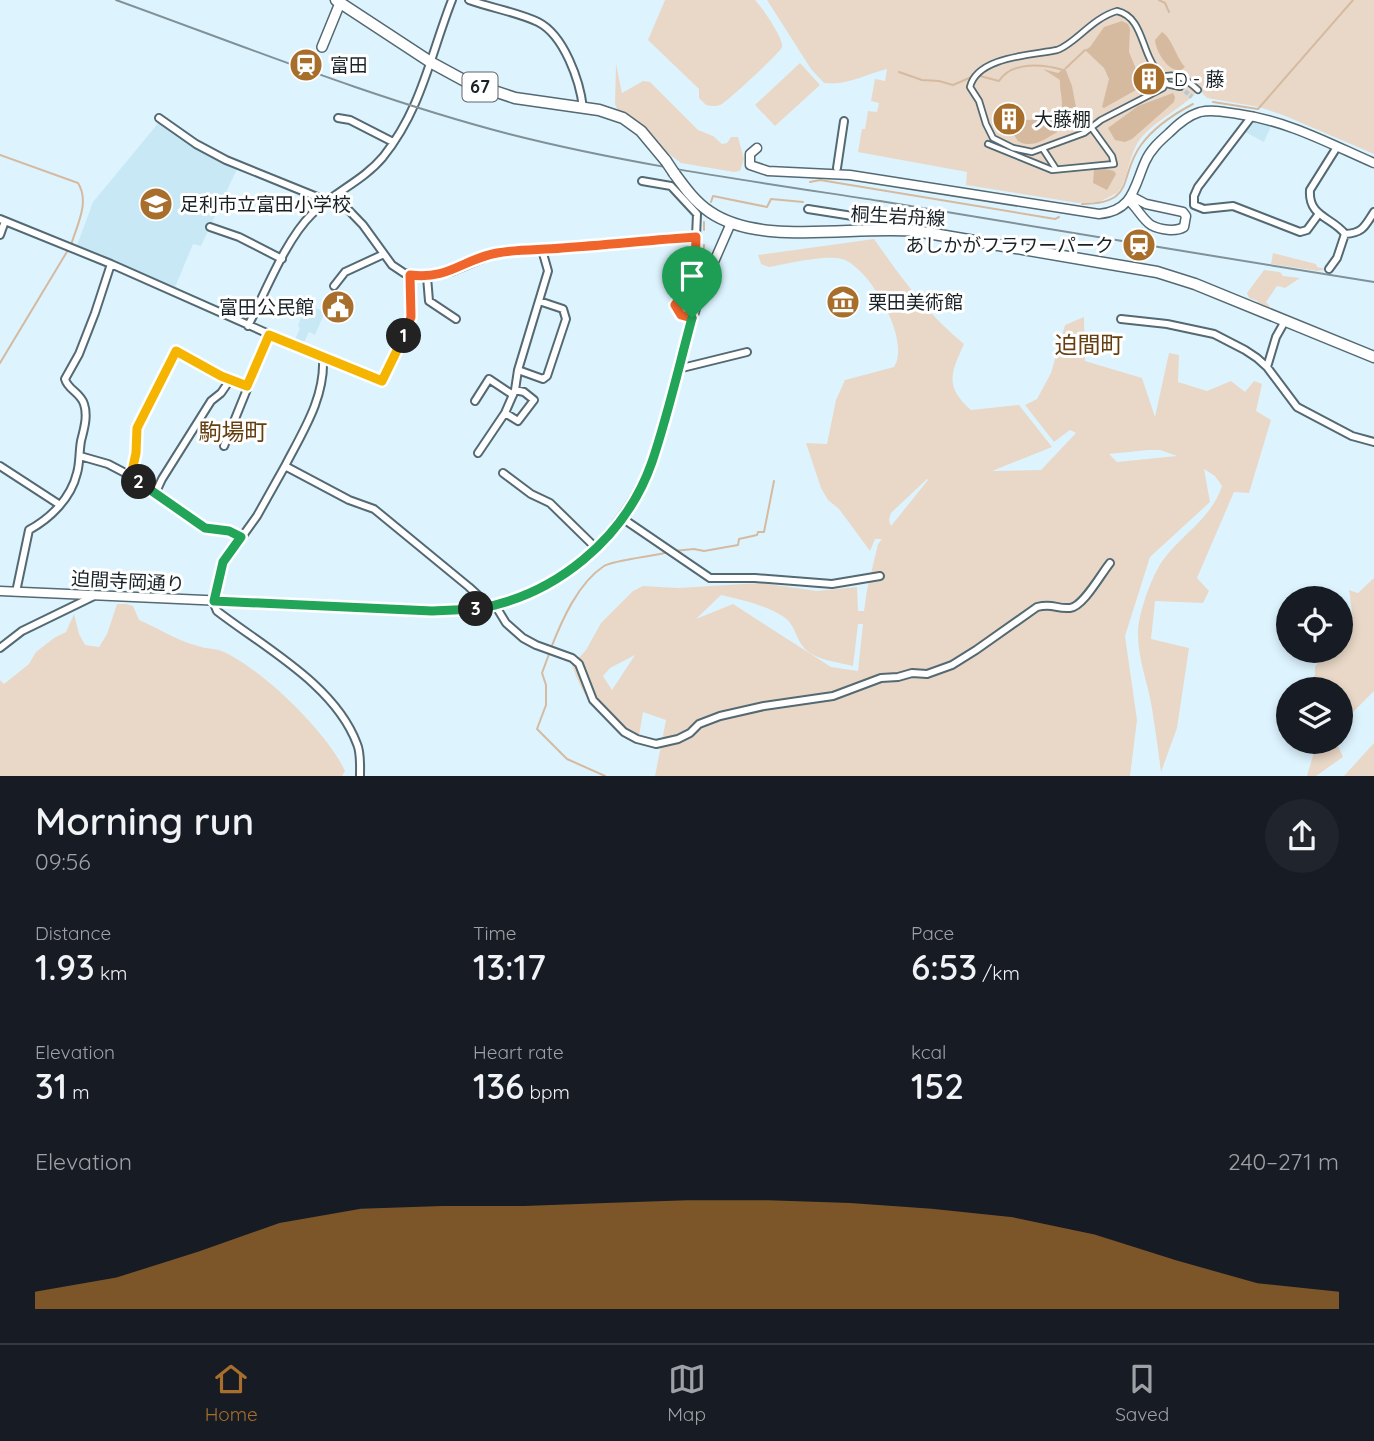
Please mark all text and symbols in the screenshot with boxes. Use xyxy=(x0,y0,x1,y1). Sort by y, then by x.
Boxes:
station icon: 富田 xyxy=(287,46,325,84)
place label: 富田 xyxy=(330,53,368,77)
building icon: D - 藤 xyxy=(1130,60,1168,98)
place label: D - 藤 xyxy=(1174,67,1224,91)
road number: 67 xyxy=(462,72,498,102)
building icon: 大藤棚 xyxy=(990,100,1028,138)
place label: 大藤棚 xyxy=(1034,107,1091,131)
school or university icon: 足利市立富田小学校 xyxy=(137,185,175,223)
place label: 足利市立富田小学校 xyxy=(180,192,351,216)
street label: 桐生岩舟線 xyxy=(850,202,946,230)
station icon: あしかがフラワーパーク xyxy=(1120,226,1158,264)
place label: あしかがフラワーパーク xyxy=(905,233,1114,257)
pin xyxy=(662,246,722,318)
icon: arrive xyxy=(673,257,711,295)
museum icon: 栗田美術館 xyxy=(824,283,862,321)
public building icon: 富田公民館 xyxy=(319,288,357,326)
place label: 栗田美術館 xyxy=(868,290,963,314)
place label: 富田公民館 xyxy=(219,295,314,319)
pin: 1 xyxy=(386,318,422,354)
text: 1 xyxy=(400,323,407,347)
district label: 迫間町 xyxy=(1055,330,1124,359)
district label: 駒場町 xyxy=(199,417,268,446)
pin: 2 xyxy=(122,464,156,500)
text: 2 xyxy=(133,469,144,493)
street label: 迫間寺岡通り xyxy=(70,566,186,596)
map controls xyxy=(1276,586,1353,754)
button: locate xyxy=(1276,586,1353,663)
pin: 3 xyxy=(458,592,494,626)
text: 3 xyxy=(470,596,481,620)
button: layers xyxy=(1276,677,1353,754)
text: Morning run xyxy=(35,797,254,845)
button: share xyxy=(1265,799,1339,873)
text: 09:56 xyxy=(35,847,91,876)
text: Distance xyxy=(35,921,111,945)
text: Time xyxy=(473,921,517,945)
text: Pace xyxy=(911,921,954,945)
text: 1.93 xyxy=(35,945,95,989)
text: 13:17 xyxy=(473,945,546,989)
text: 6:53 xyxy=(911,945,977,989)
text: km xyxy=(95,961,127,985)
text: /km xyxy=(977,961,1020,985)
text: Elevation xyxy=(35,1040,115,1064)
text: Heart rate xyxy=(473,1040,564,1064)
text: kcal xyxy=(911,1040,946,1064)
text: 31 xyxy=(35,1064,67,1108)
text: 136 xyxy=(473,1064,524,1108)
text: 152 xyxy=(911,1064,964,1108)
text: m xyxy=(67,1080,90,1104)
text: bpm xyxy=(524,1080,570,1104)
text: Elevation xyxy=(35,1147,132,1176)
text: 240–271 m xyxy=(1228,1147,1339,1176)
tab: Home xyxy=(205,1360,258,1426)
tab: Map xyxy=(667,1360,706,1426)
tab: Saved xyxy=(1115,1360,1169,1426)

